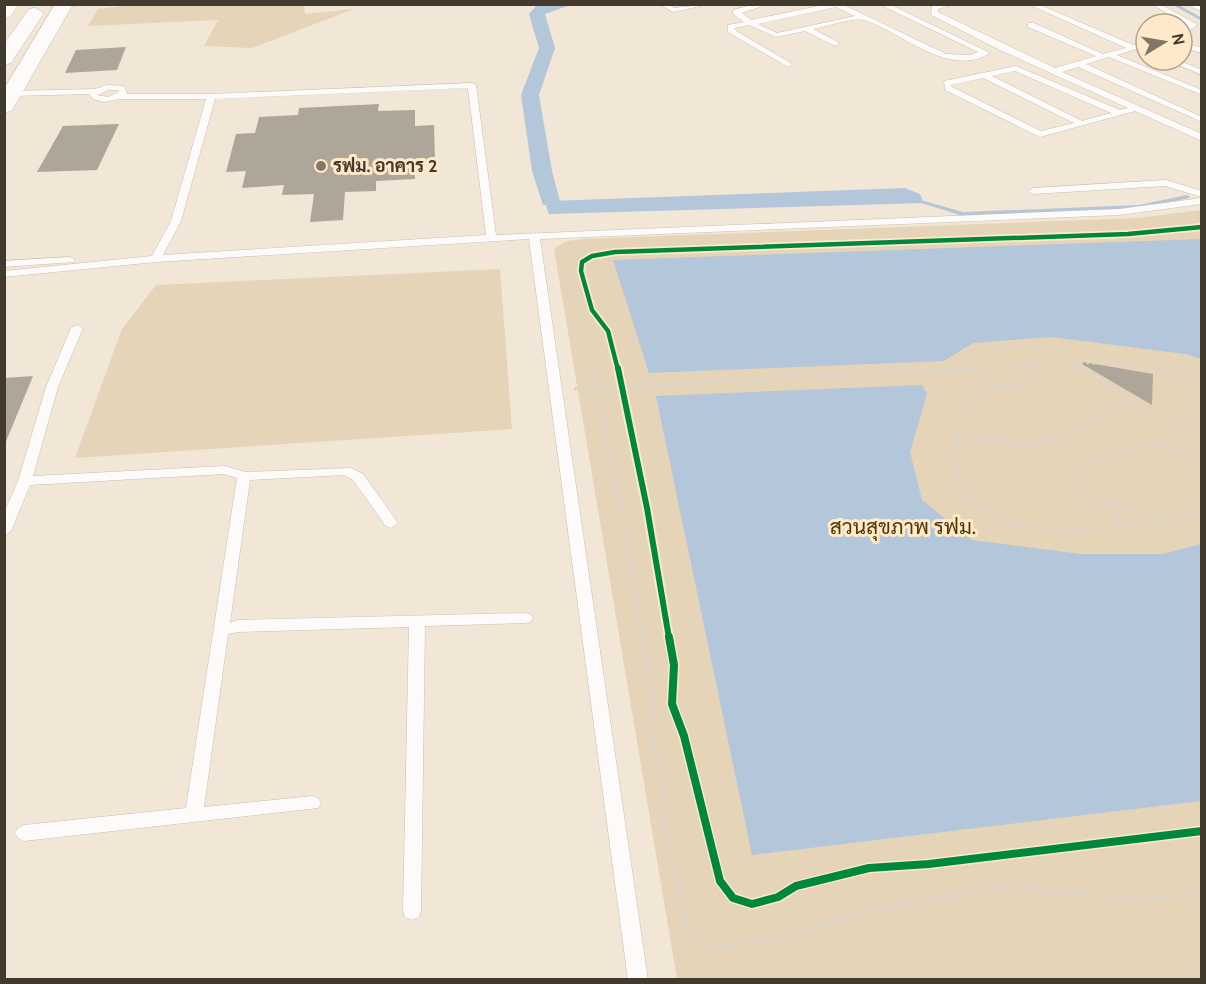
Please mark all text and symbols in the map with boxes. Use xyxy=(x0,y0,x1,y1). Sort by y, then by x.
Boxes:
north arrow xyxy=(1134,12,1194,72)
text: N xyxy=(1168,32,1189,47)
place label: รฟม. อาคาร 2 xyxy=(333,155,438,177)
marker: รฟม. อาคาร 2 xyxy=(314,159,328,173)
park label: สวนสุขภาพ รฟม. xyxy=(830,514,976,541)

